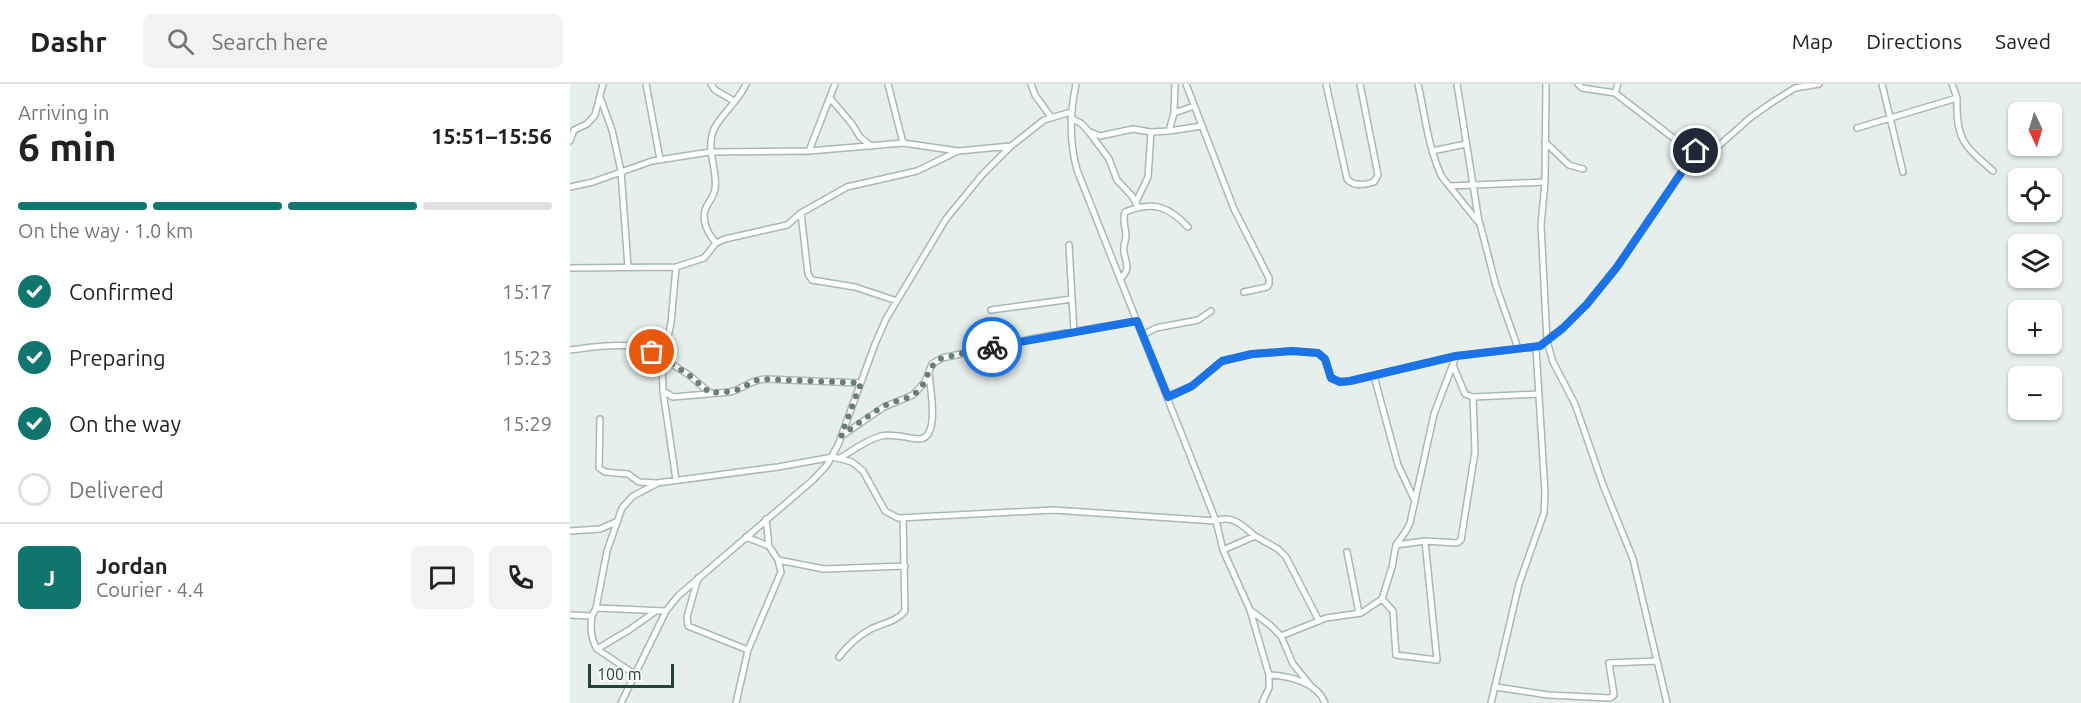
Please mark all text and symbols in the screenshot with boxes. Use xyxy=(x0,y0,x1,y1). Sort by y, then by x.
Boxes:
search box xyxy=(143,14,563,68)
icon: search xyxy=(164,25,197,58)
text: Dashr xyxy=(30,26,107,57)
text: Search here xyxy=(212,29,328,54)
text: Map xyxy=(1792,29,1833,53)
text: Directions xyxy=(1866,29,1962,53)
text: Saved xyxy=(1995,29,2051,53)
text: Arriving in xyxy=(18,101,109,124)
north arrow xyxy=(2008,102,2062,156)
map controls xyxy=(2008,102,2062,420)
text: 15:51–15:56 xyxy=(431,123,552,148)
text: 6 min xyxy=(18,125,117,168)
pin xyxy=(1670,125,1721,176)
icon: home xyxy=(1679,134,1712,167)
button: locate xyxy=(2008,168,2062,222)
text: On the way · 1.0 km xyxy=(18,219,193,242)
button: layers xyxy=(2008,234,2062,288)
icon: check xyxy=(18,275,51,308)
text: Confirmed xyxy=(69,279,174,304)
text: 15:17 xyxy=(502,280,552,303)
button: + xyxy=(2008,300,2062,354)
courier xyxy=(962,317,1022,377)
pin xyxy=(626,326,677,377)
icon: bike xyxy=(976,331,1009,364)
icon: bag xyxy=(635,335,668,368)
icon: check xyxy=(18,341,51,374)
text: Preparing xyxy=(69,345,166,370)
text: 15:23 xyxy=(502,346,552,369)
button: − xyxy=(2008,366,2062,420)
icon: check xyxy=(18,407,51,440)
text: On the way xyxy=(69,411,181,436)
text: 15:29 xyxy=(502,412,552,435)
text: Delivered xyxy=(69,477,164,502)
button: chat xyxy=(411,546,474,609)
button: phone xyxy=(489,546,552,609)
text: Jordan xyxy=(96,553,168,578)
text: J xyxy=(44,565,55,590)
text: Courier · 4.4 xyxy=(96,578,204,601)
scale bar xyxy=(588,661,674,688)
text: 100 m xyxy=(597,665,642,683)

